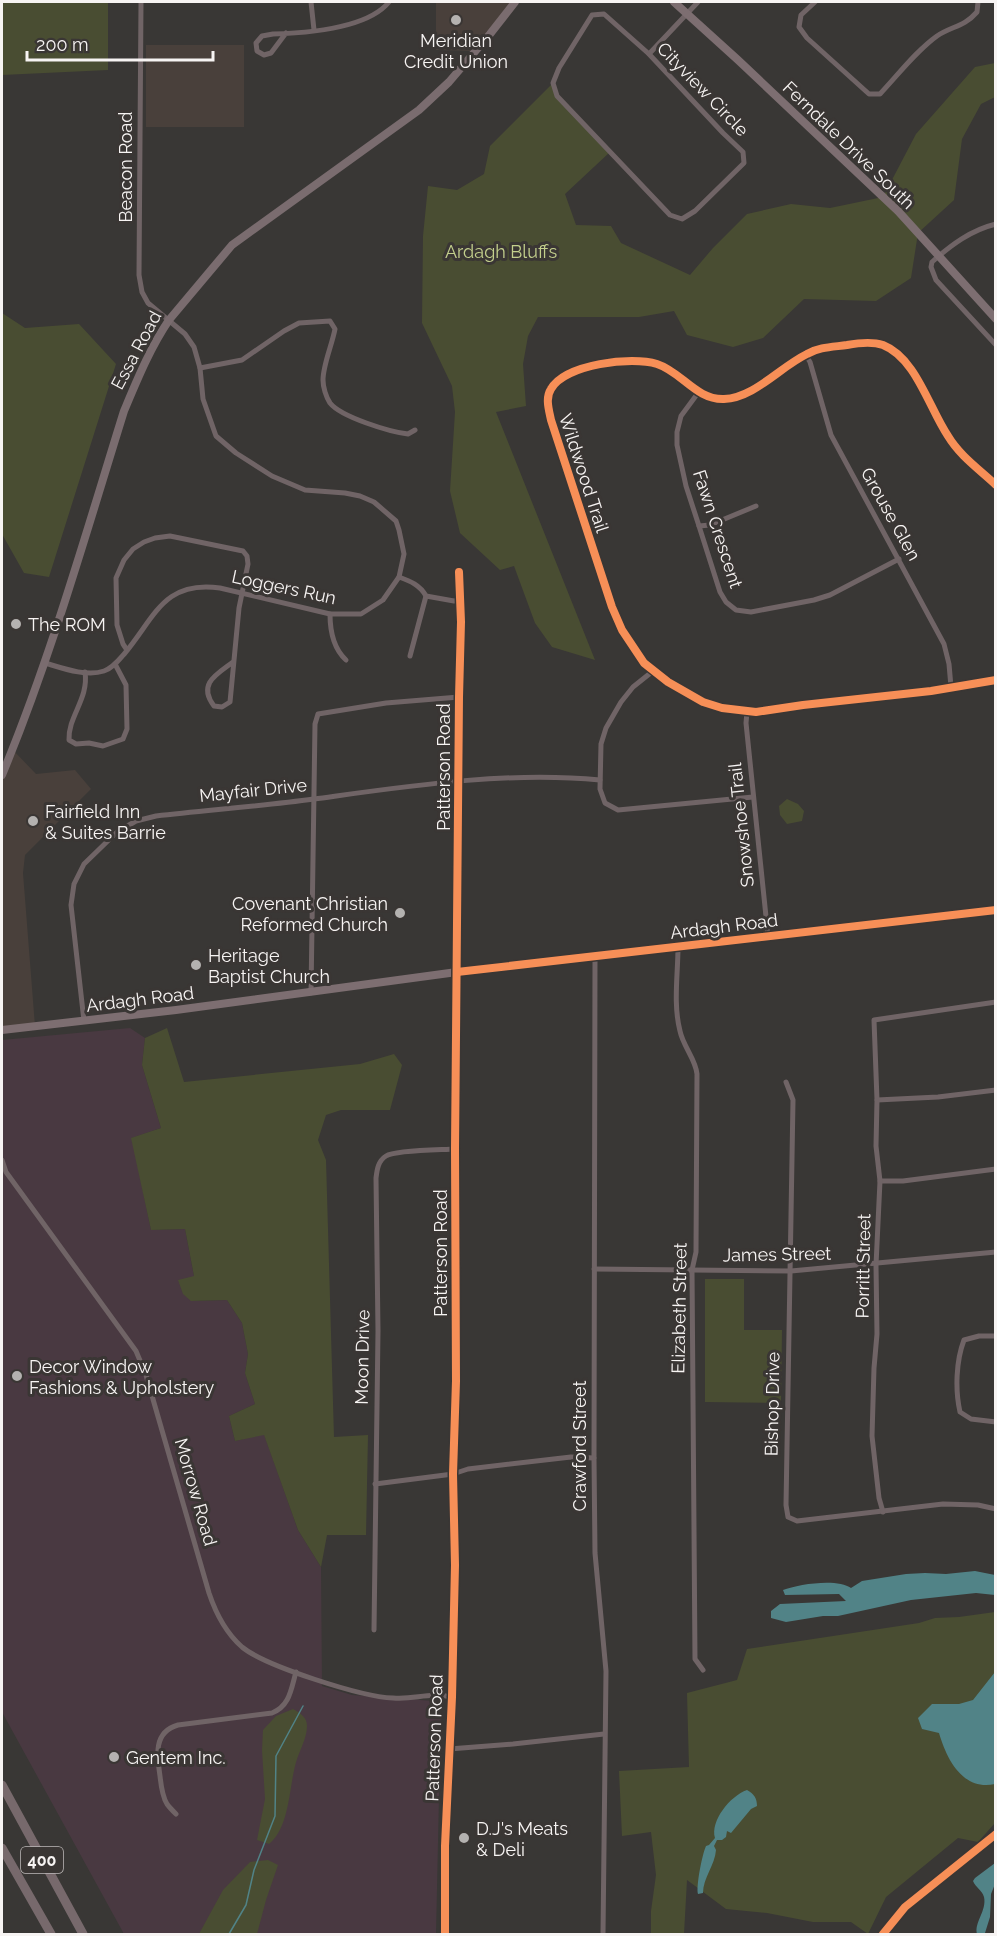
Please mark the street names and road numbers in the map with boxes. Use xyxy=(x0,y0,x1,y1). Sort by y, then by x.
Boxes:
street label: Cityview Circle xyxy=(653,38,753,141)
street label: Ferndale Drive South xyxy=(779,77,919,213)
street label: Beacon Road xyxy=(115,111,136,223)
street label: Essa Road xyxy=(107,307,165,393)
street label: Wildwood Trail xyxy=(555,411,613,535)
street label: Grouse Glen xyxy=(857,464,925,564)
street label: Fawn Crescent xyxy=(689,467,747,591)
street label: Loggers Run xyxy=(230,566,338,608)
street label: Patterson Road xyxy=(433,703,454,831)
street label: Snowshoe Trail xyxy=(724,762,758,888)
street label: Mayfair Drive xyxy=(198,774,308,806)
street label: Ardagh Road xyxy=(669,909,779,943)
street label: Ardagh Road xyxy=(85,982,195,1016)
street label: Patterson Road xyxy=(430,1189,451,1317)
street label: Porritt Street xyxy=(852,1213,874,1319)
street label: Elizabeth Street xyxy=(667,1242,691,1374)
street label: James Street xyxy=(723,1243,831,1265)
street label: Moon Drive xyxy=(351,1309,373,1405)
street label: Bishop Drive xyxy=(761,1351,783,1456)
street label: Crawford Street xyxy=(569,1381,590,1511)
street label: Morrow Road xyxy=(171,1436,221,1548)
street label: Patterson Road xyxy=(421,1674,447,1802)
road number: 400 xyxy=(21,1847,63,1873)

